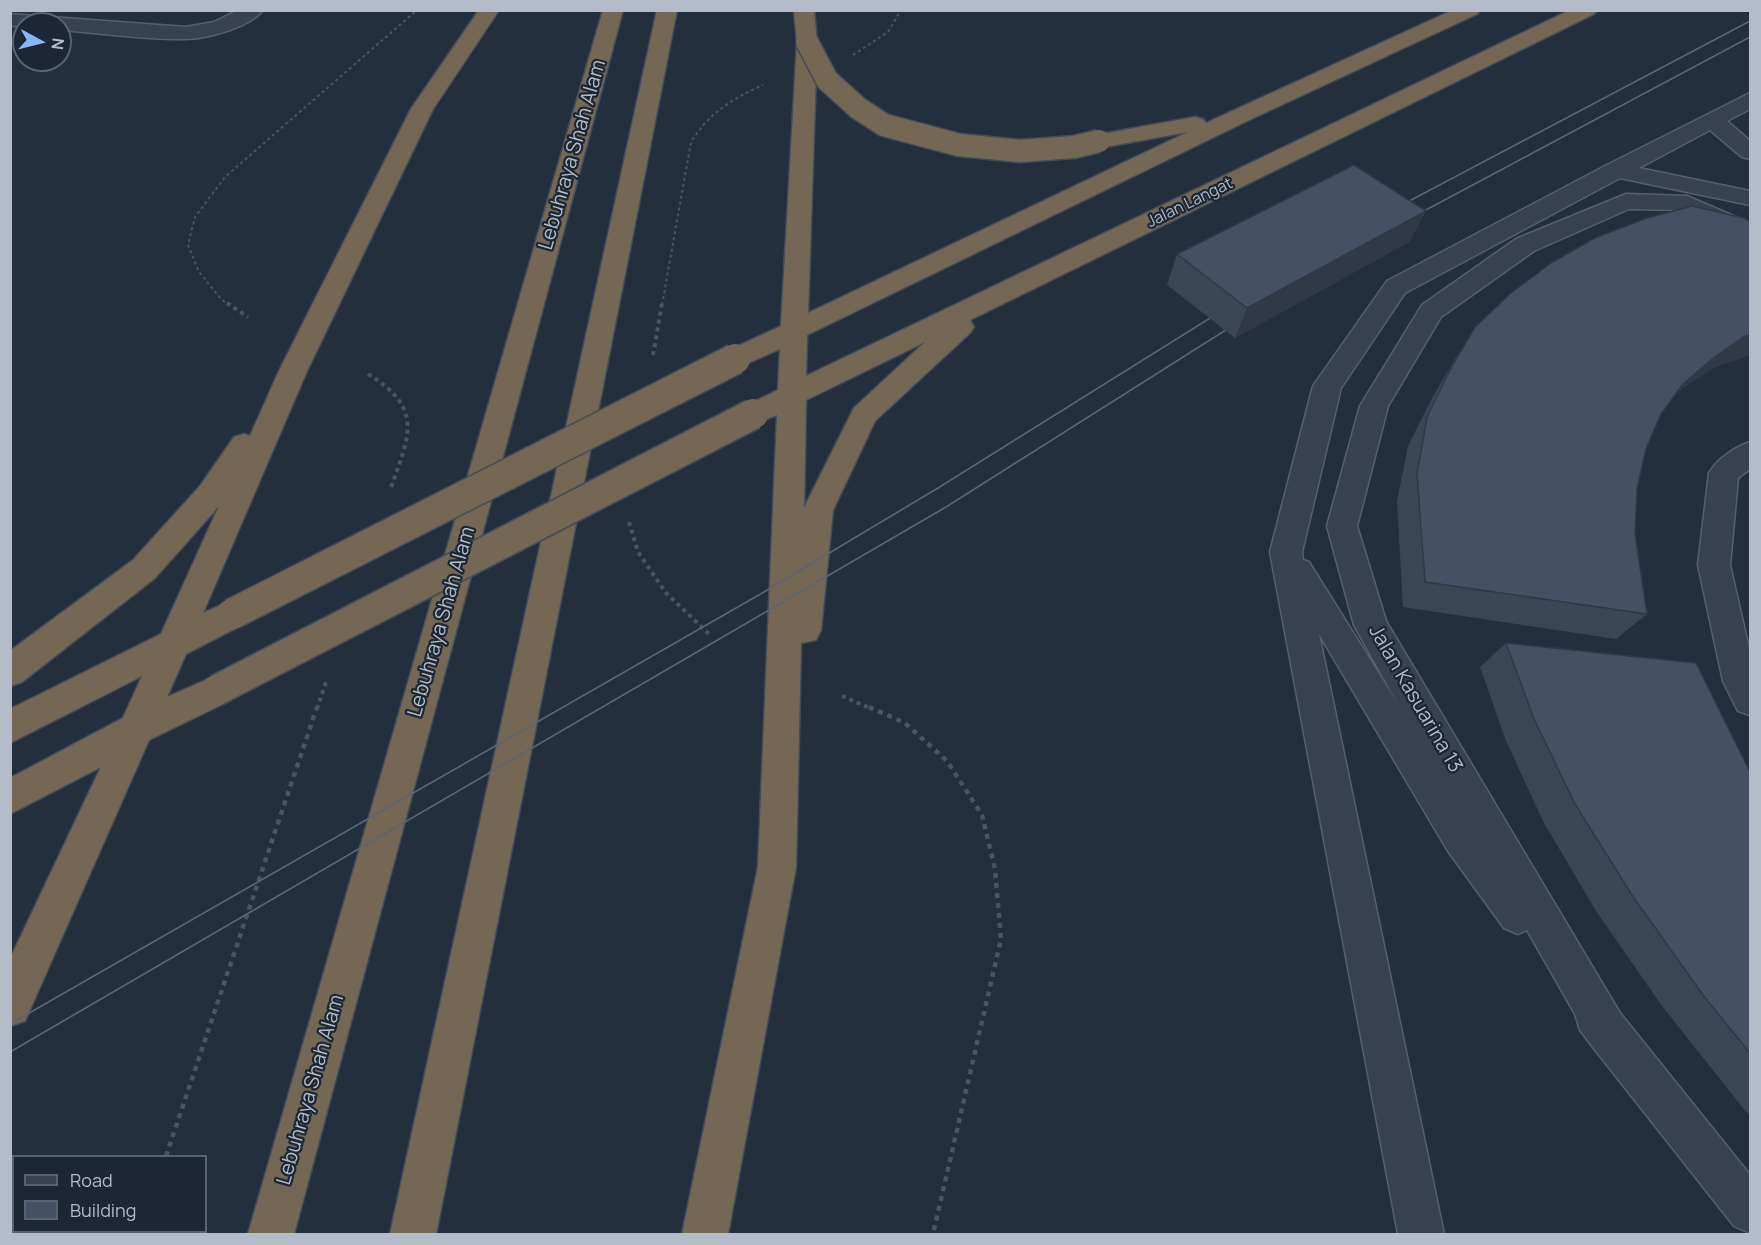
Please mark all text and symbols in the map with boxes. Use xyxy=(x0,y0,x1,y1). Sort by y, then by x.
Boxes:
north arrow xyxy=(12,12,72,72)
text: N xyxy=(46,37,69,51)
street label: Lebuhraya Shah Alam xyxy=(534,57,612,253)
street label: Jalan Langat xyxy=(1144,174,1236,232)
street label: Lebuhraya Shah Alam xyxy=(403,524,481,720)
street label: Jalan Kasuarina 13 xyxy=(1363,621,1467,777)
street label: Lebuhraya Shah Alam xyxy=(272,992,350,1188)
legend xyxy=(12,1155,207,1233)
text: Road xyxy=(70,1168,113,1192)
text: Building xyxy=(70,1198,136,1222)

